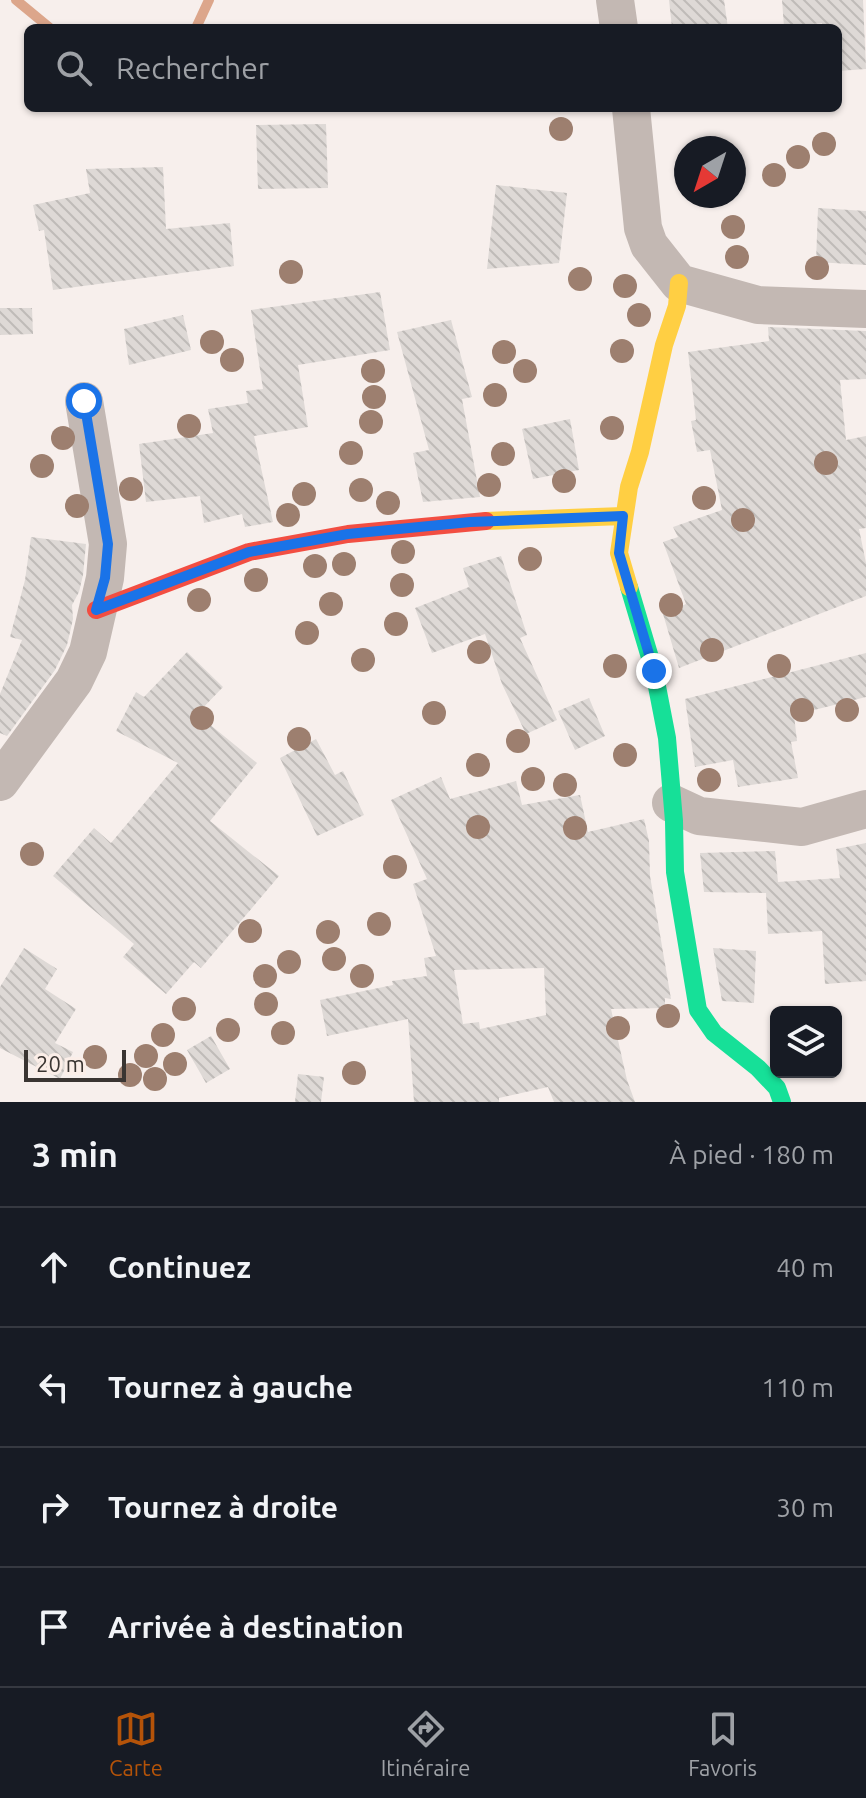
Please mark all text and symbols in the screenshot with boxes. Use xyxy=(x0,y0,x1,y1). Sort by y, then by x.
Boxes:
search box xyxy=(24,24,842,112)
icon: search xyxy=(52,46,96,90)
text: Rechercher xyxy=(116,51,269,85)
north arrow xyxy=(674,136,746,208)
route start xyxy=(66,383,102,419)
route end xyxy=(636,653,672,689)
map controls xyxy=(770,1006,842,1078)
button: layers xyxy=(770,1006,842,1078)
scale bar xyxy=(24,1046,126,1082)
text: 20 m xyxy=(36,1051,85,1076)
text: 3 min xyxy=(32,1135,118,1173)
text: À pied · 180 m xyxy=(669,1140,834,1169)
icon: ahead xyxy=(32,1245,76,1289)
text: Continuez xyxy=(108,1250,251,1284)
text: 40 m xyxy=(776,1253,834,1282)
icon: left xyxy=(32,1365,76,1409)
text: Tournez à gauche xyxy=(108,1370,353,1404)
text: 110 m xyxy=(762,1373,834,1402)
icon: right xyxy=(32,1485,76,1529)
text: Tournez à droite xyxy=(108,1490,338,1524)
text: 30 m xyxy=(776,1493,834,1522)
icon: arrive xyxy=(32,1605,76,1649)
text: Arrivée à destination xyxy=(108,1610,404,1644)
tab: Carte xyxy=(109,1707,163,1780)
tab: Itinéraire xyxy=(381,1707,470,1780)
tab: Favoris xyxy=(688,1707,757,1780)

